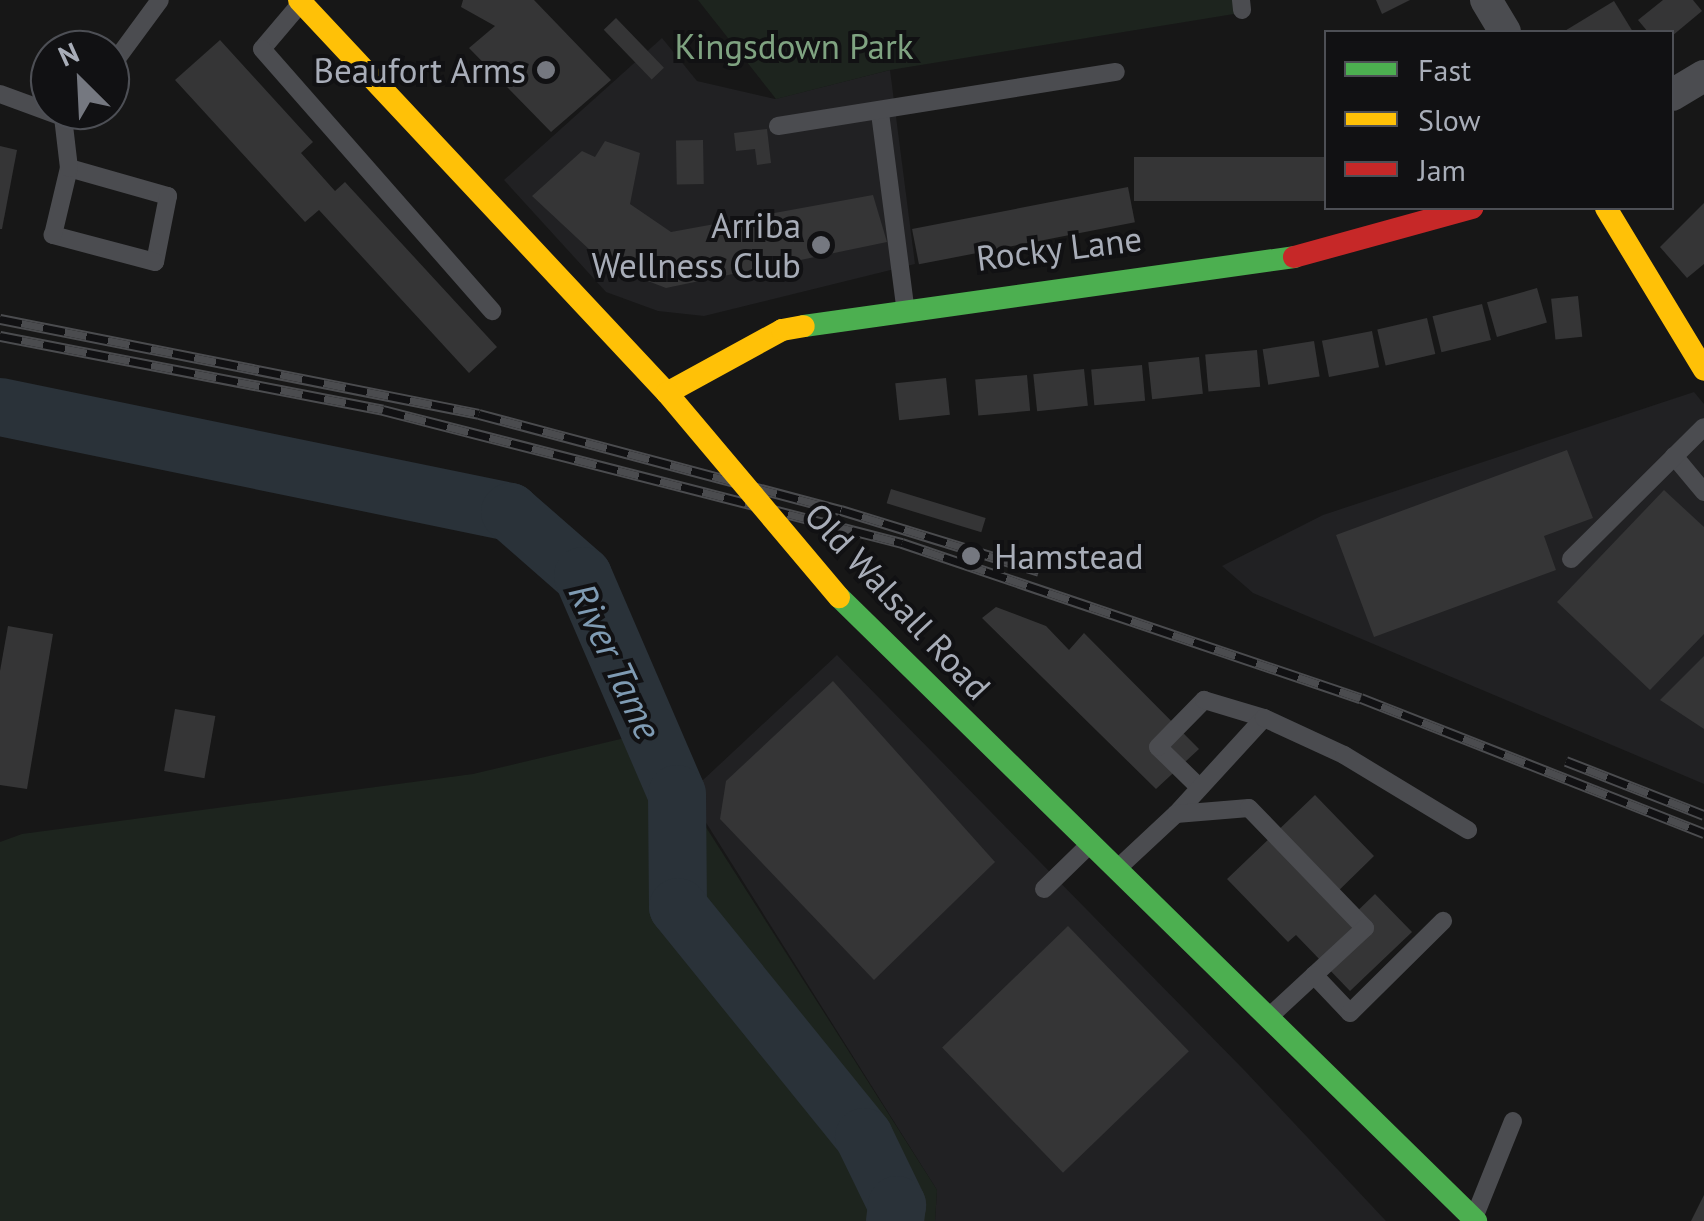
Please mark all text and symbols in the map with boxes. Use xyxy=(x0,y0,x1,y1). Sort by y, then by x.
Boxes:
park label: Kingsdown Park xyxy=(674,25,914,67)
north arrow xyxy=(30,30,130,130)
legend xyxy=(1324,30,1674,210)
text: N xyxy=(52,33,84,75)
place label: Beaufort Arms xyxy=(312,49,526,91)
text: Fast xyxy=(1418,50,1471,89)
marker: Beaufort Arms xyxy=(535,59,557,81)
text: Slow xyxy=(1418,100,1481,139)
text: Jam xyxy=(1418,150,1466,189)
place label: Arriba Wellness Club xyxy=(592,204,801,286)
street label: Rocky Lane xyxy=(973,217,1145,279)
marker: Arriba Wellness Club xyxy=(810,234,832,256)
street label: Old Walsall Road xyxy=(796,494,1000,708)
place label: Hamstead xyxy=(994,535,1143,577)
marker: Hamstead xyxy=(958,543,984,569)
water label: River Tame xyxy=(560,575,672,747)

